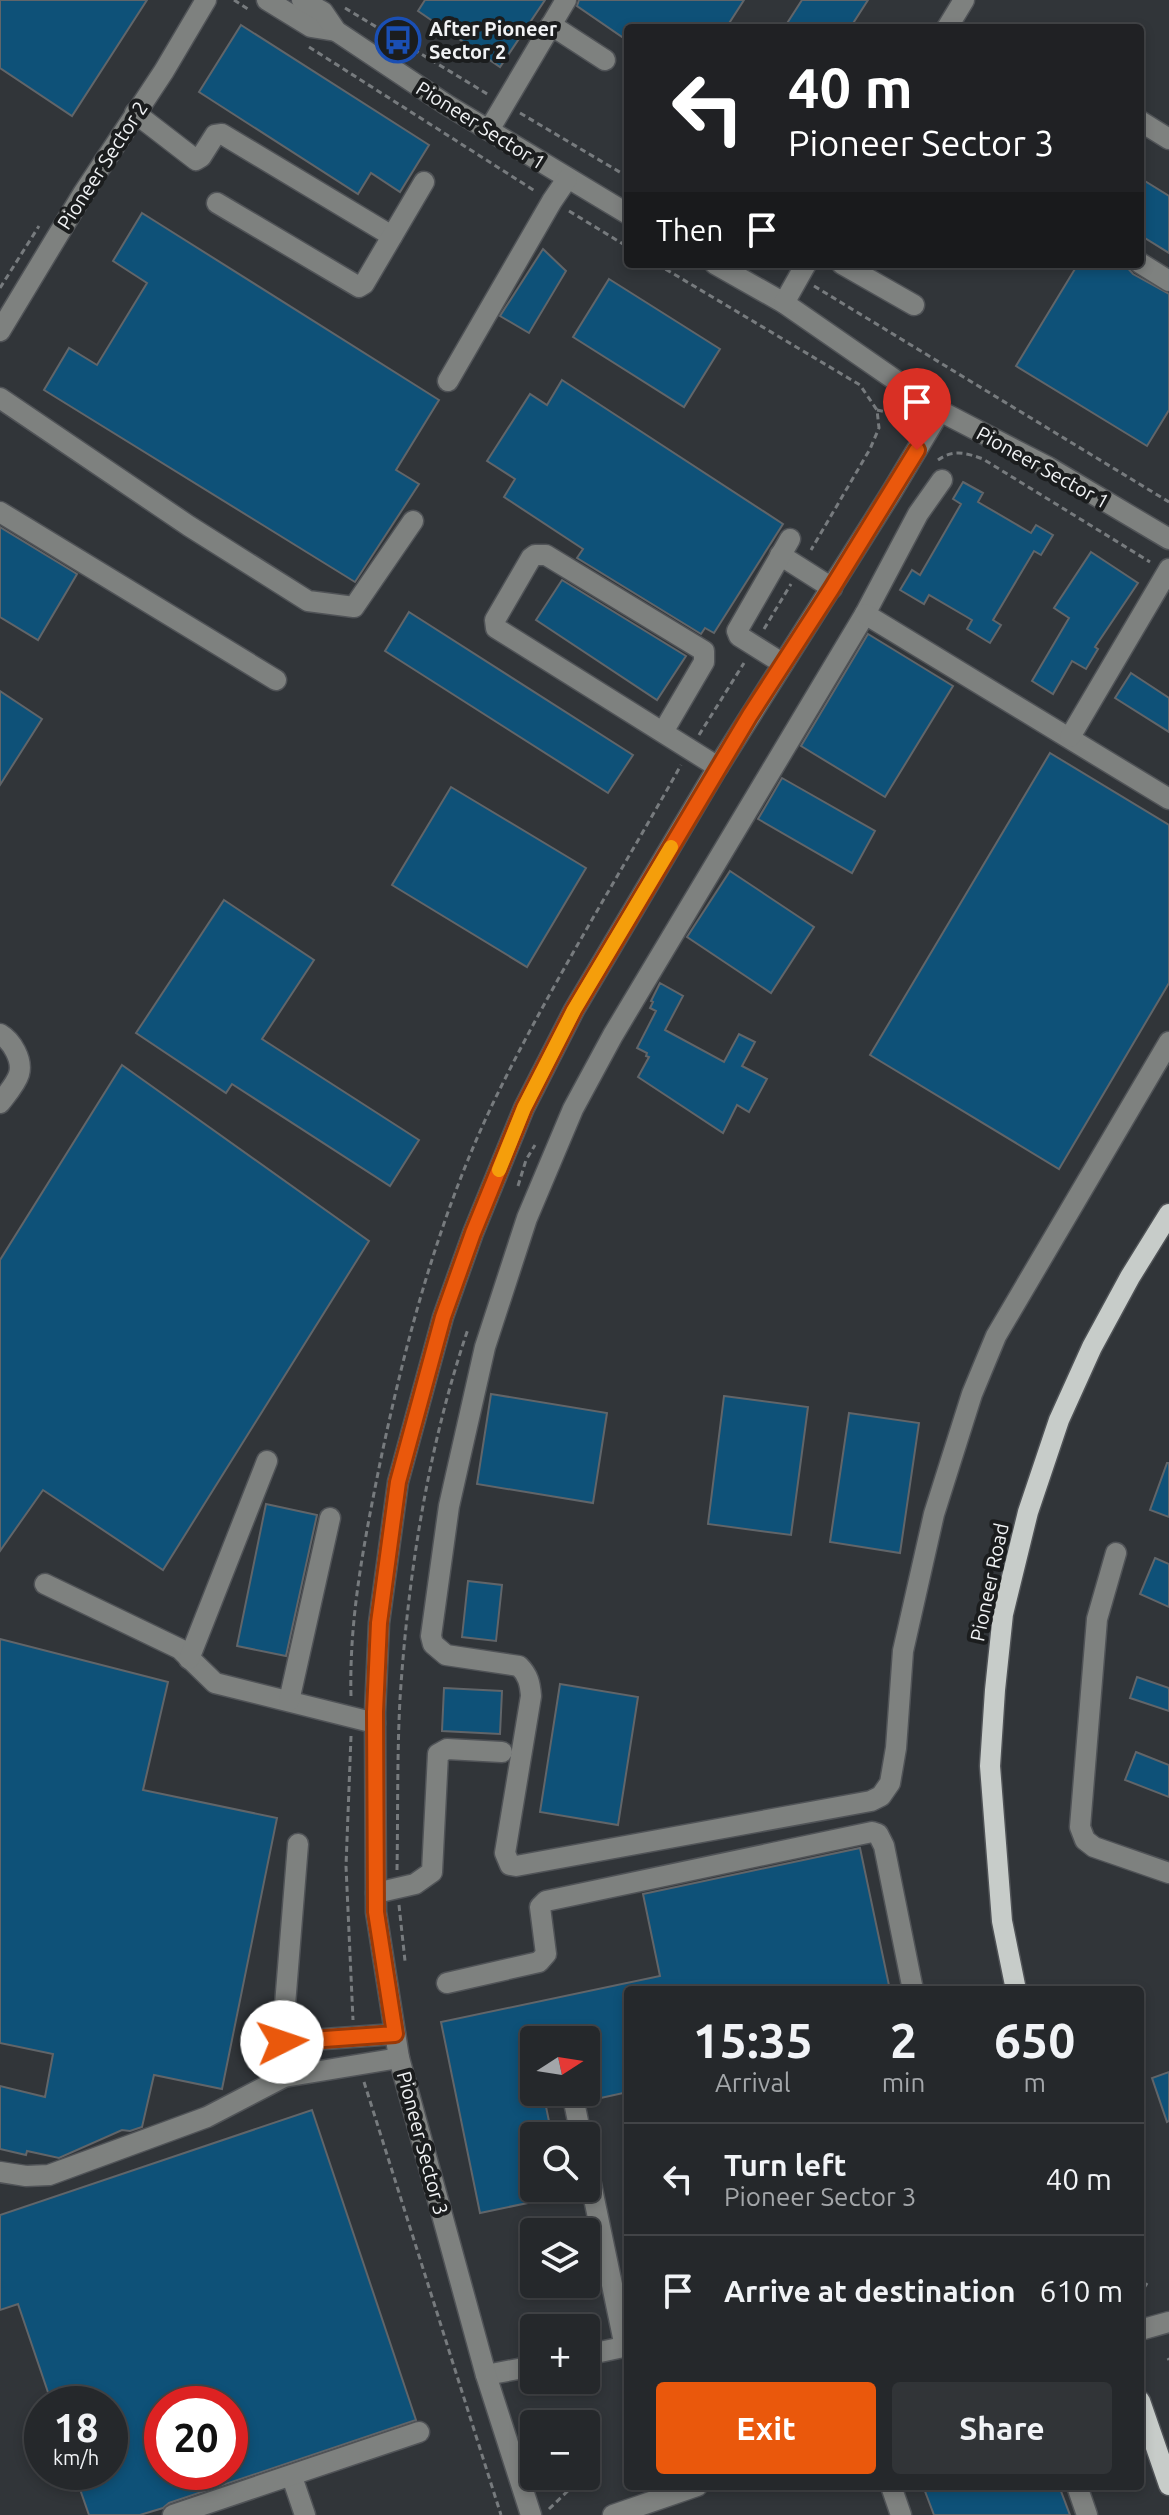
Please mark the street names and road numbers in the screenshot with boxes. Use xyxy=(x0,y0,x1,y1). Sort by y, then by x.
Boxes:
street label: Pioneer Sector 1 xyxy=(412,76,550,174)
street label: Pioneer Sector 2 xyxy=(52,97,152,233)
street label: Pioneer Sector 1 xyxy=(973,421,1113,513)
street label: Pioneer Road xyxy=(965,1521,1013,1643)
street label: Pioneer Sector 3 xyxy=(393,2069,453,2217)

